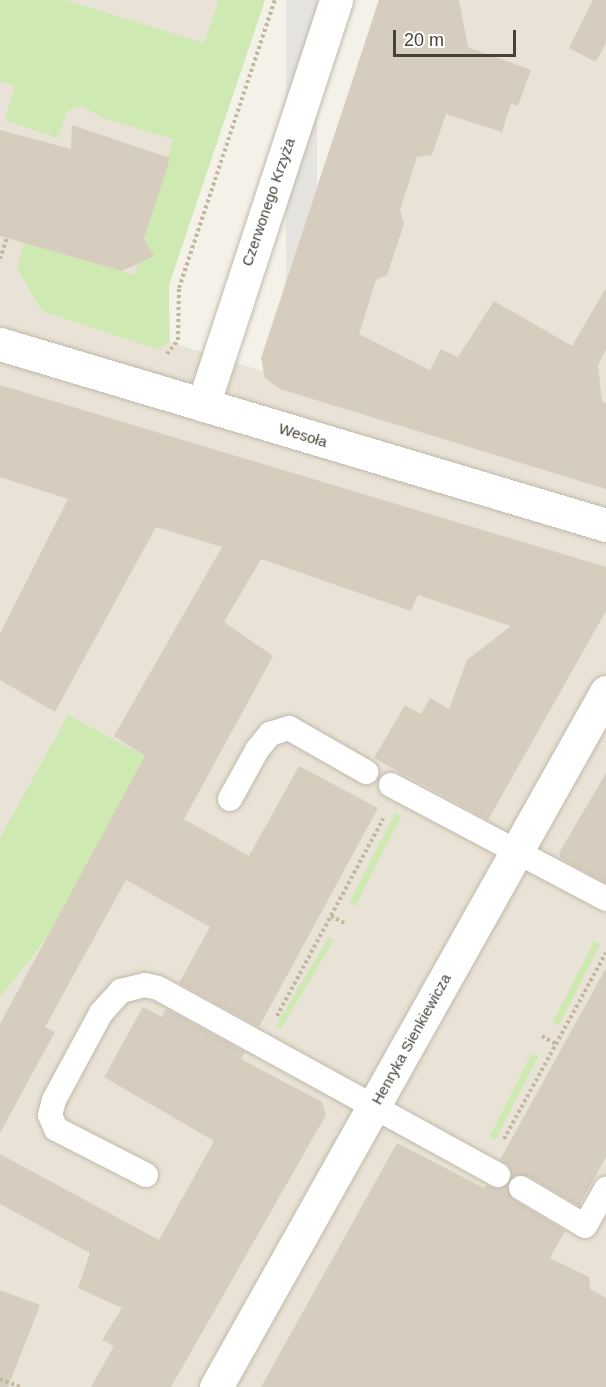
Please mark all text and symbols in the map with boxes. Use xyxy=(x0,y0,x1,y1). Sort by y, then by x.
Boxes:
scale bar xyxy=(396,18,519,56)
text: 20 m xyxy=(404,30,444,50)
street label: Czerwonego Krzyża xyxy=(238,136,298,268)
street label: Wesoła xyxy=(277,419,329,451)
street label: Henryka Sienkiewicza xyxy=(368,970,454,1108)

